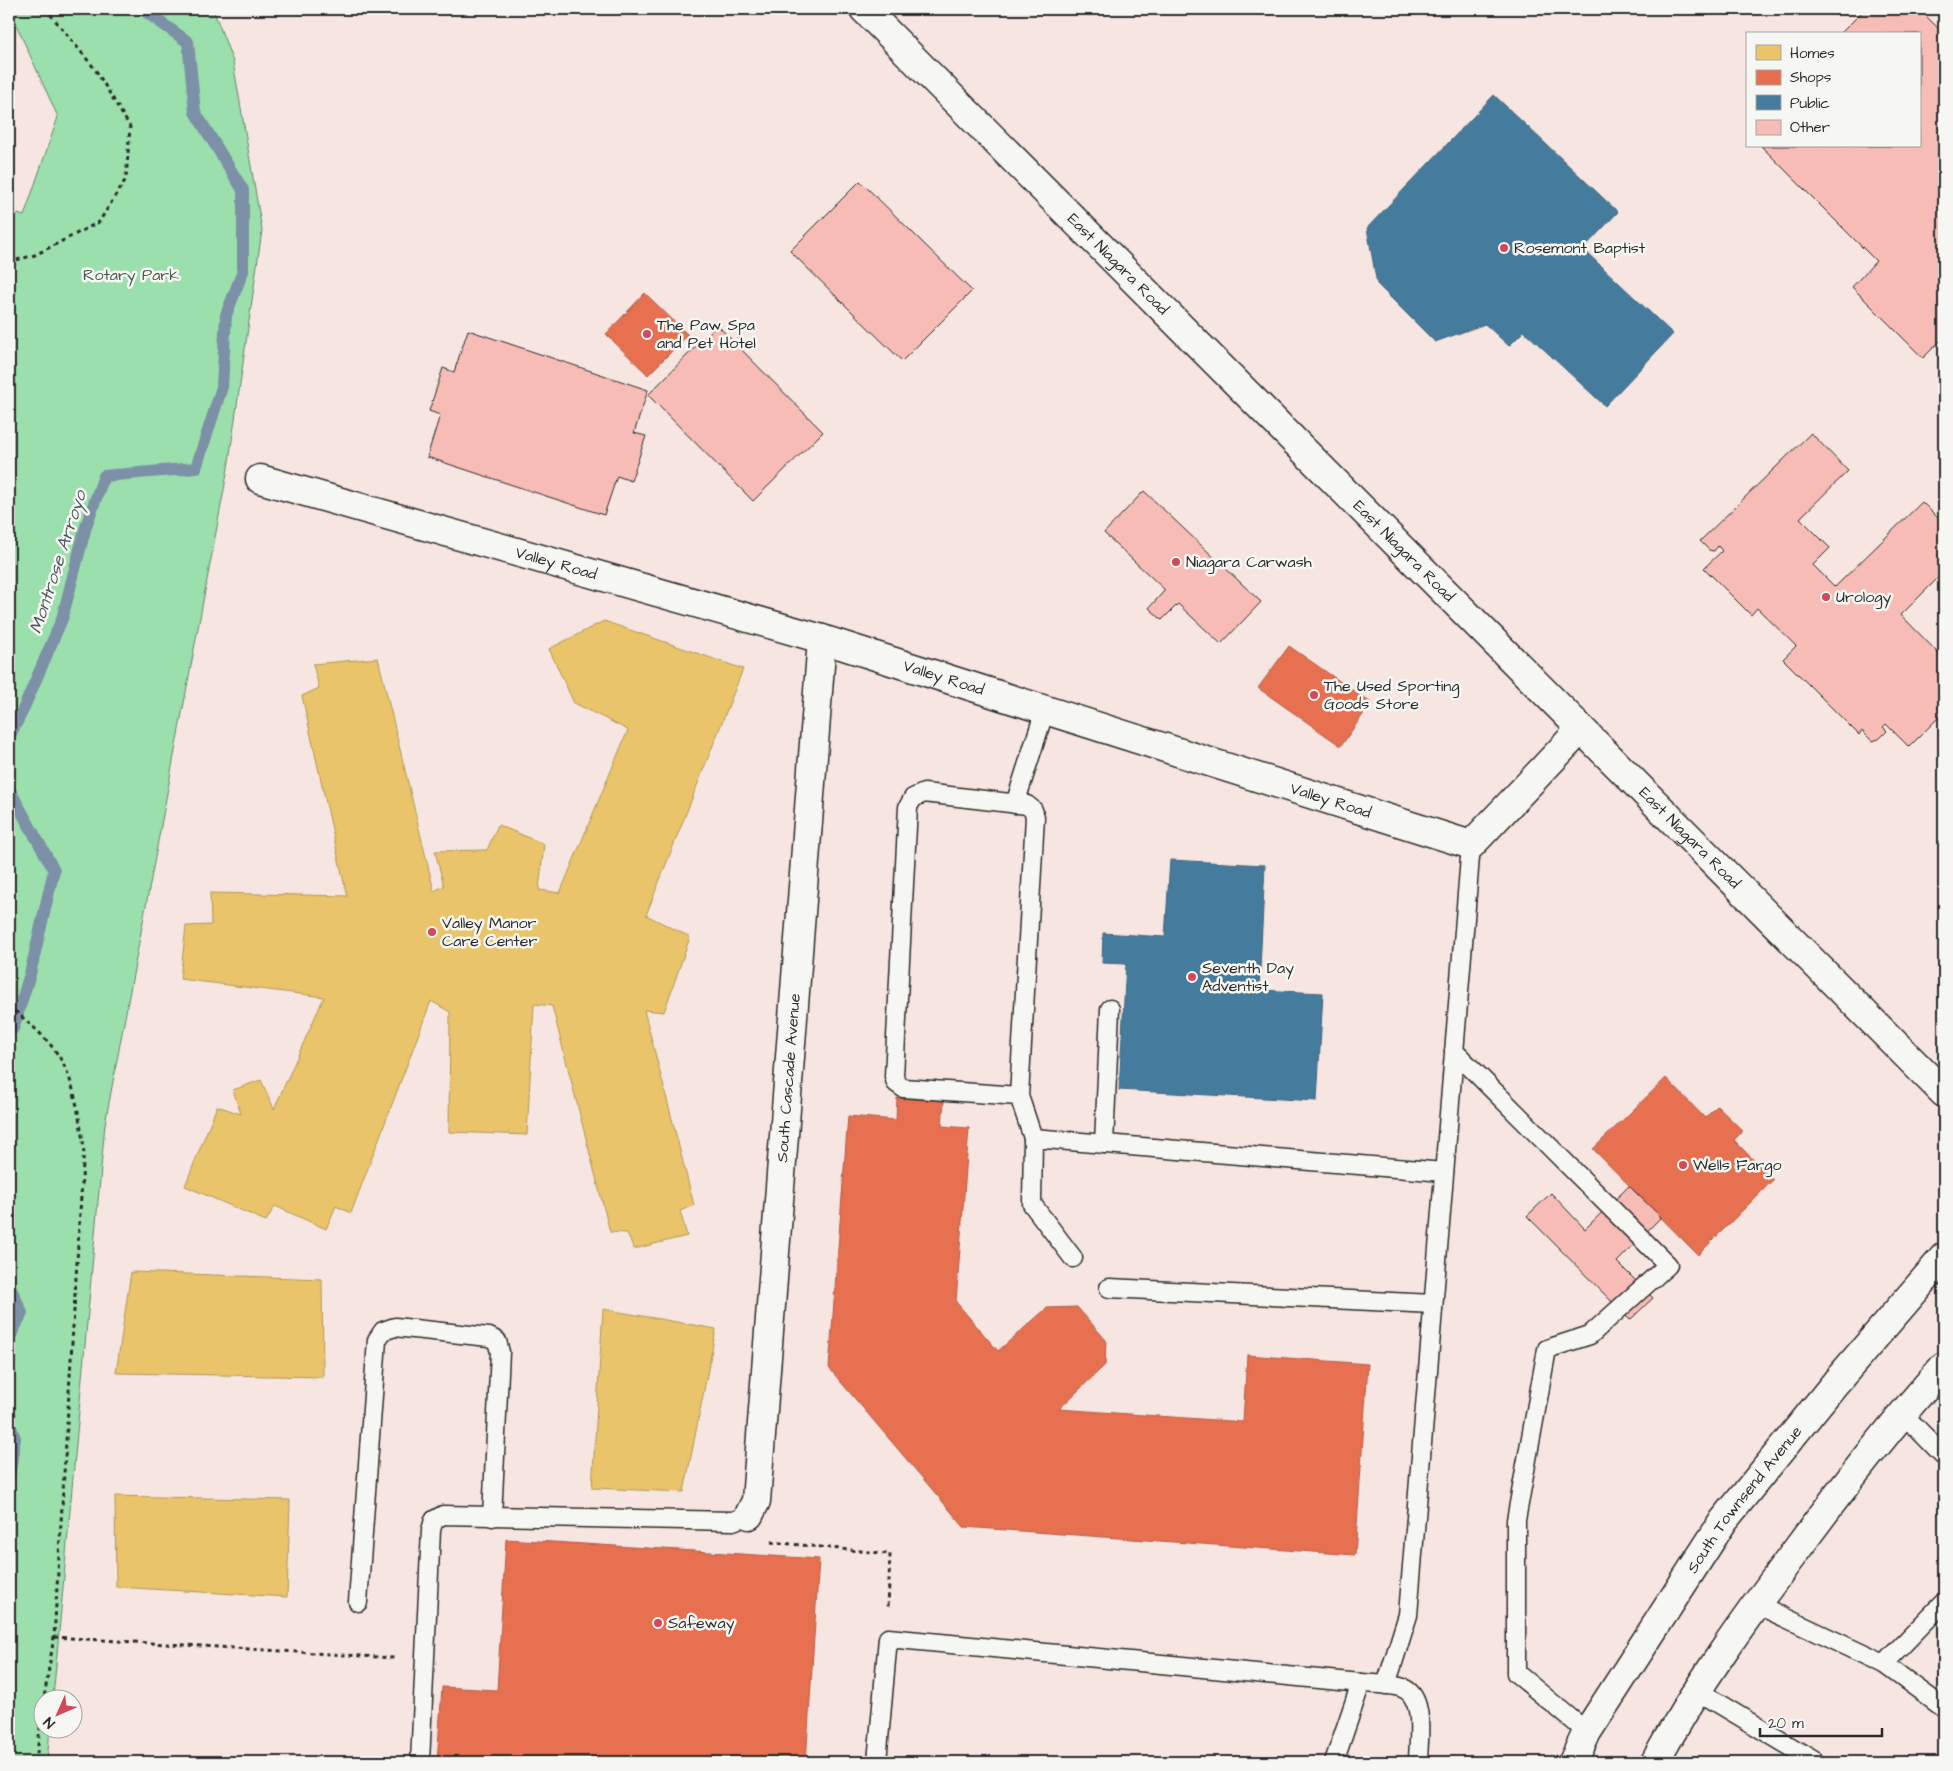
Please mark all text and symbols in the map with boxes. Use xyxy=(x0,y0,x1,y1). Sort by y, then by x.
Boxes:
legend xyxy=(1746,32,1920,148)
text: Homes xyxy=(1790,43,1835,64)
text: Shops xyxy=(1790,67,1832,88)
text: Public xyxy=(1790,93,1830,114)
text: Other xyxy=(1790,117,1830,138)
street label: East Niagara Road xyxy=(1062,208,1174,320)
place label: Rosemont Baptist xyxy=(1514,237,1646,259)
marker: Rosemont Baptist xyxy=(1498,242,1510,254)
park label: Rotary Park xyxy=(83,264,179,287)
place label: The Paw Spa and Pet Hotel xyxy=(657,314,756,354)
marker: The Paw Spa and Pet Hotel xyxy=(641,328,653,340)
water label: Montrose Arroyo xyxy=(23,486,94,637)
street label: East Niagara Road xyxy=(1348,495,1460,607)
street label: Valley Road xyxy=(513,541,600,585)
place label: Niagara Carwash xyxy=(1186,551,1312,574)
marker: Niagara Carwash xyxy=(1170,556,1182,568)
place label: Urology xyxy=(1836,586,1892,609)
marker: Urology xyxy=(1820,591,1832,603)
street label: Valley Road xyxy=(900,654,987,701)
place label: The Used Sporting Goods Store xyxy=(1324,675,1459,715)
marker: The Used Sporting Goods Store xyxy=(1308,689,1320,701)
street label: Valley Road xyxy=(1287,777,1374,824)
street label: East Niagara Road xyxy=(1634,782,1745,894)
place label: Valley Manor Care Center xyxy=(442,912,537,952)
marker: Valley Manor Care Center xyxy=(426,926,438,938)
place label: Seventh Day Adventist xyxy=(1202,957,1294,997)
marker: Seventh Day Adventist xyxy=(1186,971,1198,983)
street label: South Cascade Avenue xyxy=(771,992,806,1163)
place label: Wells Fargo xyxy=(1693,1154,1781,1177)
marker: Wells Fargo xyxy=(1677,1159,1689,1171)
street label: South Townsend Avenue xyxy=(1682,1421,1807,1577)
place label: Safeway xyxy=(668,1612,735,1635)
marker: Safeway xyxy=(652,1617,664,1629)
north arrow xyxy=(32,1688,82,1738)
scale bar xyxy=(1760,1706,1883,1738)
text: N xyxy=(39,1712,60,1733)
text: 20 m xyxy=(1768,1713,1804,1734)

